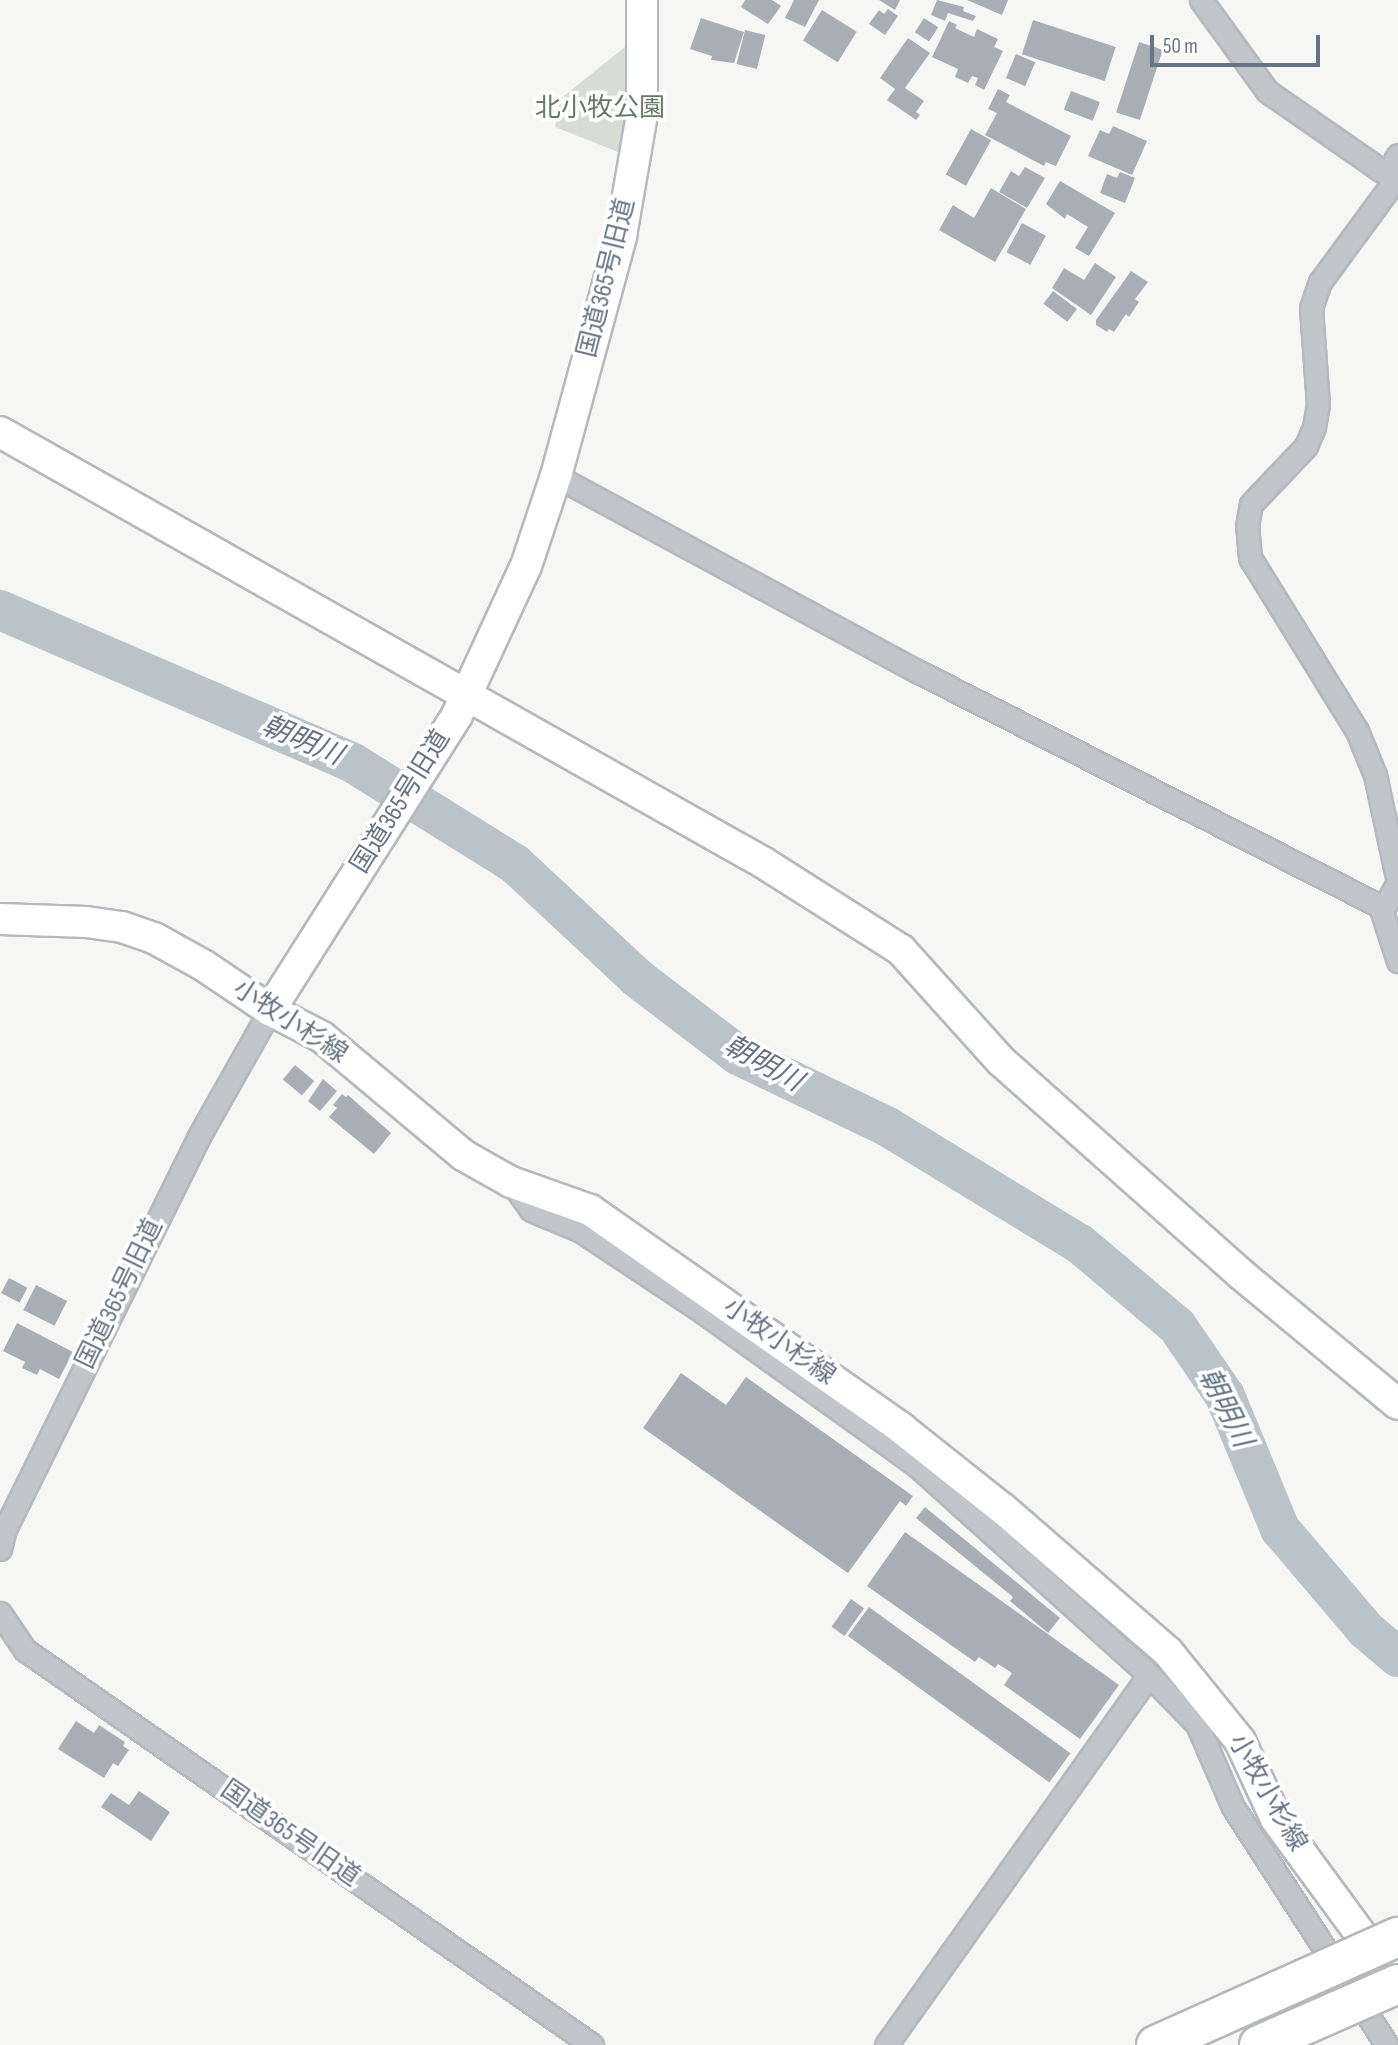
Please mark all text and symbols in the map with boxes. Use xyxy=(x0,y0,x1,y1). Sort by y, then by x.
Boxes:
scale bar xyxy=(1153,21,1323,65)
text: 50 m xyxy=(1163,34,1198,59)
park label: 北小牧公園 xyxy=(535,93,665,125)
street label: 国道365号旧道 xyxy=(572,195,642,361)
water label: 朝明川 xyxy=(257,709,347,773)
street label: 国道365号旧道 xyxy=(345,725,457,879)
street label: 小牧小杉線 xyxy=(227,974,353,1070)
water label: 朝明川 xyxy=(718,1029,808,1099)
street label: 国道365号旧道 xyxy=(70,1214,170,1374)
street label: 小牧小杉線 xyxy=(717,1292,841,1392)
water label: 朝明川 xyxy=(1191,1363,1259,1453)
street label: 小牧小杉線 xyxy=(1221,1729,1313,1857)
street label: 国道365号旧道 xyxy=(214,1775,366,1893)

